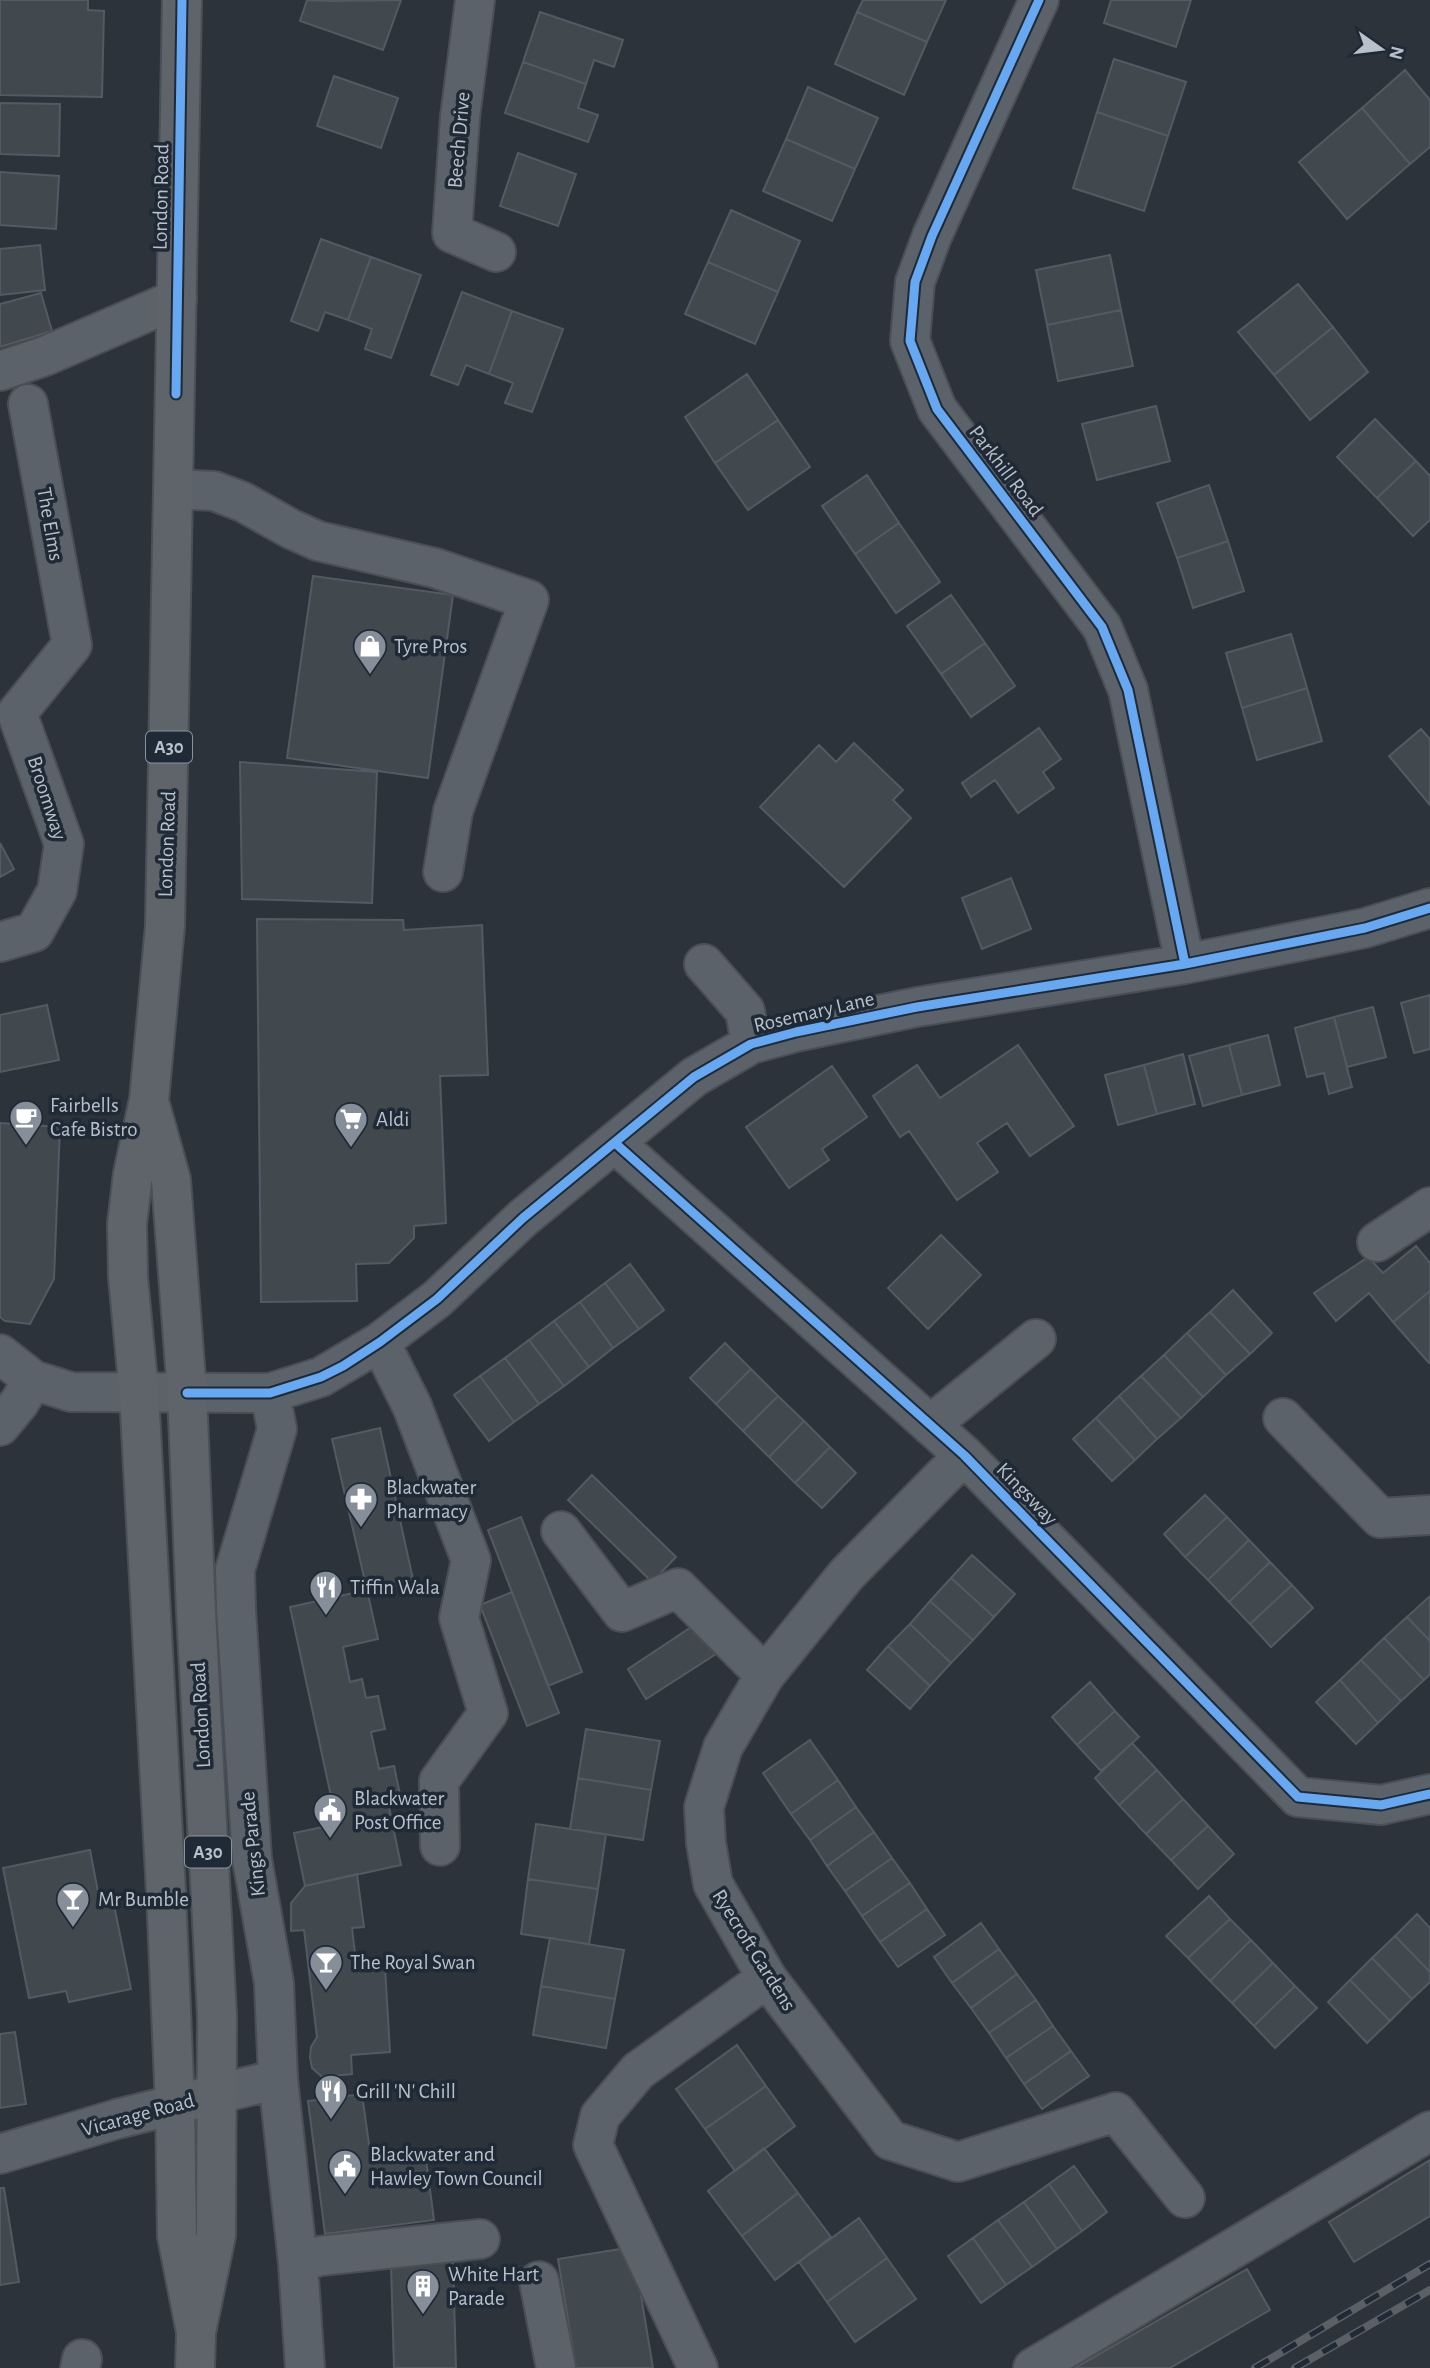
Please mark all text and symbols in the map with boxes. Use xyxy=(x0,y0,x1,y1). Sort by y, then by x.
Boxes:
north arrow xyxy=(1346,14,1416,84)
text: N xyxy=(1385,44,1407,61)
street label: Beech Drive xyxy=(444,91,474,189)
street label: London Road xyxy=(150,143,172,250)
street label: Parkhill Road xyxy=(965,422,1047,520)
street label: The Elms xyxy=(33,486,67,562)
shop icon: Tyre Pros xyxy=(351,627,389,676)
place label: Tyre Pros xyxy=(394,636,467,657)
road number: A30 xyxy=(146,732,192,762)
street label: Broomway xyxy=(24,753,70,843)
street label: London Road xyxy=(155,790,179,898)
street label: Rosemary Lane xyxy=(752,988,876,1036)
place label: Fairbells Cafe Bistro xyxy=(50,1095,137,1140)
cafe icon: Fairbells Cafe Bistro xyxy=(7,1098,45,1147)
supermarket icon: Aldi xyxy=(332,1100,370,1149)
place label: Aldi xyxy=(376,1109,409,1130)
street label: Kingsway xyxy=(992,1459,1062,1529)
place label: Blackwater Pharmacy xyxy=(386,1477,476,1522)
pharmacy icon: Blackwater Pharmacy xyxy=(342,1480,380,1529)
restaurant icon: Tiffin Wala xyxy=(307,1568,345,1617)
place label: Tiffin Wala xyxy=(350,1577,440,1598)
street label: London Road xyxy=(188,1661,214,1769)
place label: Blackwater Post Office xyxy=(354,1788,444,1833)
street label: Kings Parade xyxy=(237,1790,269,1898)
public building icon: Blackwater Post Office xyxy=(311,1791,349,1840)
road number: A30 xyxy=(185,1836,231,1868)
bar icon: Mr Bumble xyxy=(54,1880,92,1929)
street label: Ryecroft Gardens xyxy=(708,1886,800,2014)
place label: Mr Bumble xyxy=(98,1889,189,1910)
bar icon: The Royal Swan xyxy=(307,1943,345,1992)
place label: The Royal Swan xyxy=(350,1952,476,1973)
restaurant icon: Grill 'N' Chill xyxy=(312,2072,350,2121)
place label: Grill 'N' Chill xyxy=(356,2081,456,2102)
street label: Vicarage Road xyxy=(79,2090,197,2140)
place label: Blackwater and Hawley Town Council xyxy=(370,2144,543,2189)
public building icon: Blackwater and Hawley Town Council xyxy=(326,2147,364,2196)
place label: White Hart Parade xyxy=(448,2264,539,2309)
building icon: White Hart Parade xyxy=(404,2267,442,2316)

